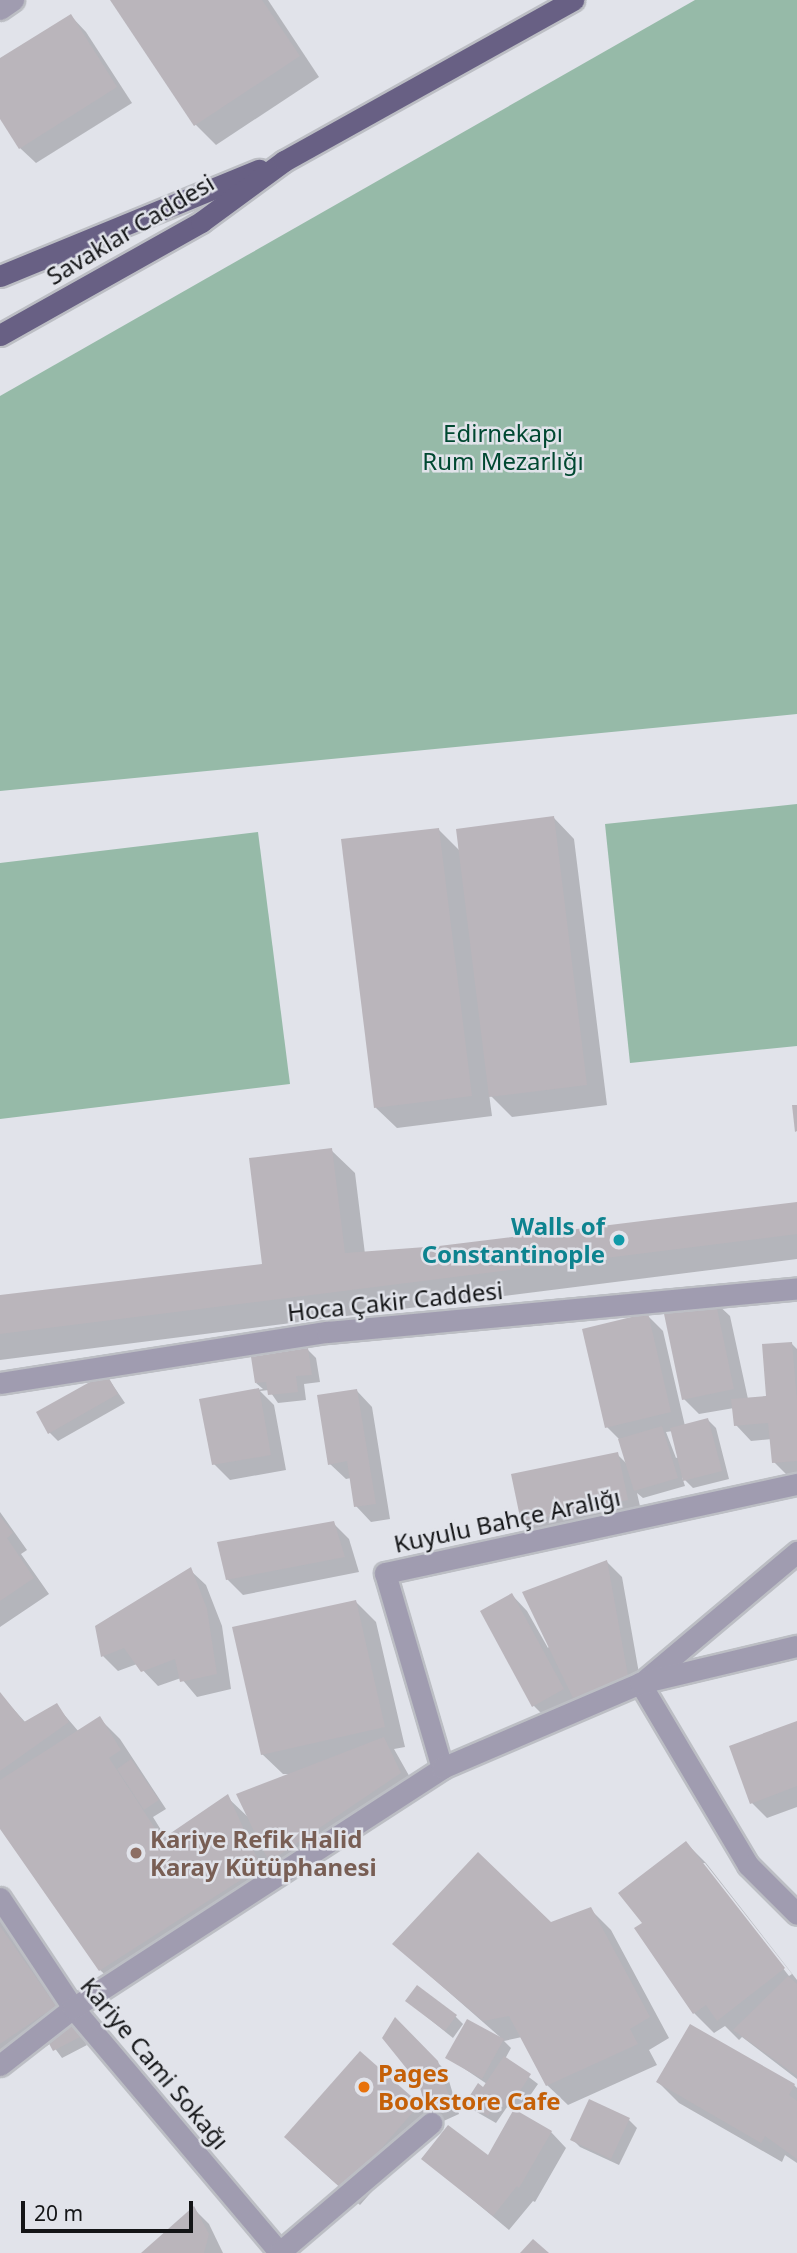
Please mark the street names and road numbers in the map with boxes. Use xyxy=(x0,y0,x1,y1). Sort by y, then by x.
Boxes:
street label: Savaklar Caddesi xyxy=(41,168,219,290)
street label: Hoca Çakir Caddesi xyxy=(286,1275,504,1327)
street label: Kuyulu Bahçe Aralığı xyxy=(391,1482,623,1558)
street label: Kariye Cami Sokağı xyxy=(75,1971,235,2155)

